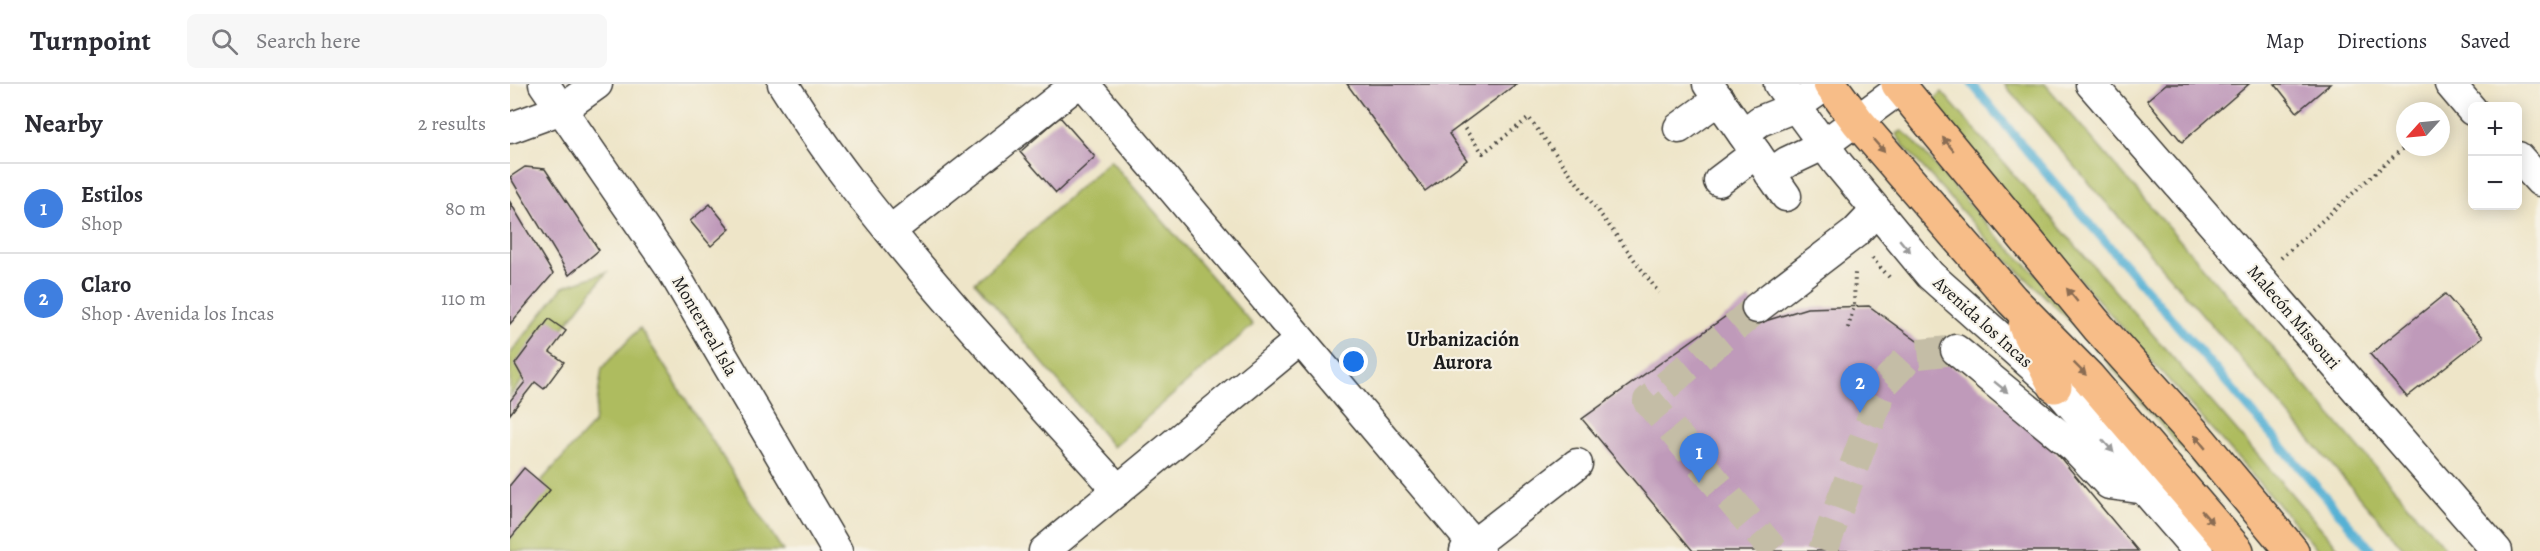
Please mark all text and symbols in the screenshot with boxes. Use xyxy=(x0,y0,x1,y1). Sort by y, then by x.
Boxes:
search box xyxy=(187,14,607,68)
text: Turnpoint xyxy=(30,22,151,60)
icon: search xyxy=(208,25,241,58)
text: Search here xyxy=(256,26,361,56)
text: Map xyxy=(2266,27,2304,55)
text: Directions xyxy=(2337,27,2427,55)
text: Saved xyxy=(2460,27,2510,55)
north arrow xyxy=(2396,102,2450,156)
map controls xyxy=(2468,102,2522,210)
button: + xyxy=(2468,102,2522,156)
text: Nearby xyxy=(24,106,103,141)
text: 2 results xyxy=(418,110,486,137)
one-way arrow xyxy=(1942,137,1955,152)
one-way arrow xyxy=(1872,138,1885,153)
button: − xyxy=(2468,156,2522,210)
text: Estilos xyxy=(81,180,143,210)
text: 1 xyxy=(40,195,47,222)
text: 80 m xyxy=(445,195,486,222)
text: Shop xyxy=(81,210,123,237)
one-way arrow xyxy=(1899,238,1912,254)
street label: Malecón Missouri xyxy=(2242,260,2346,374)
text: Claro xyxy=(81,270,131,300)
street label: Avenida los Incas xyxy=(1927,270,2038,373)
street label: Monterreal Isla xyxy=(667,272,744,381)
text: 2 xyxy=(39,285,48,312)
text: 110 m xyxy=(441,285,486,312)
one-way arrow xyxy=(2066,288,2079,303)
text: Shop · Avenida los Incas xyxy=(81,300,274,327)
district label: Urbanización Aurora xyxy=(1407,326,1519,376)
your location xyxy=(1339,347,1368,376)
one-way arrow xyxy=(2073,361,2087,375)
pin: 2 xyxy=(1840,364,1880,413)
one-way arrow xyxy=(1994,380,2009,393)
pin: 1 xyxy=(1680,434,1718,483)
one-way arrow xyxy=(2195,434,2207,449)
one-way arrow xyxy=(2101,438,2114,453)
one-way arrow xyxy=(2201,509,2214,525)

